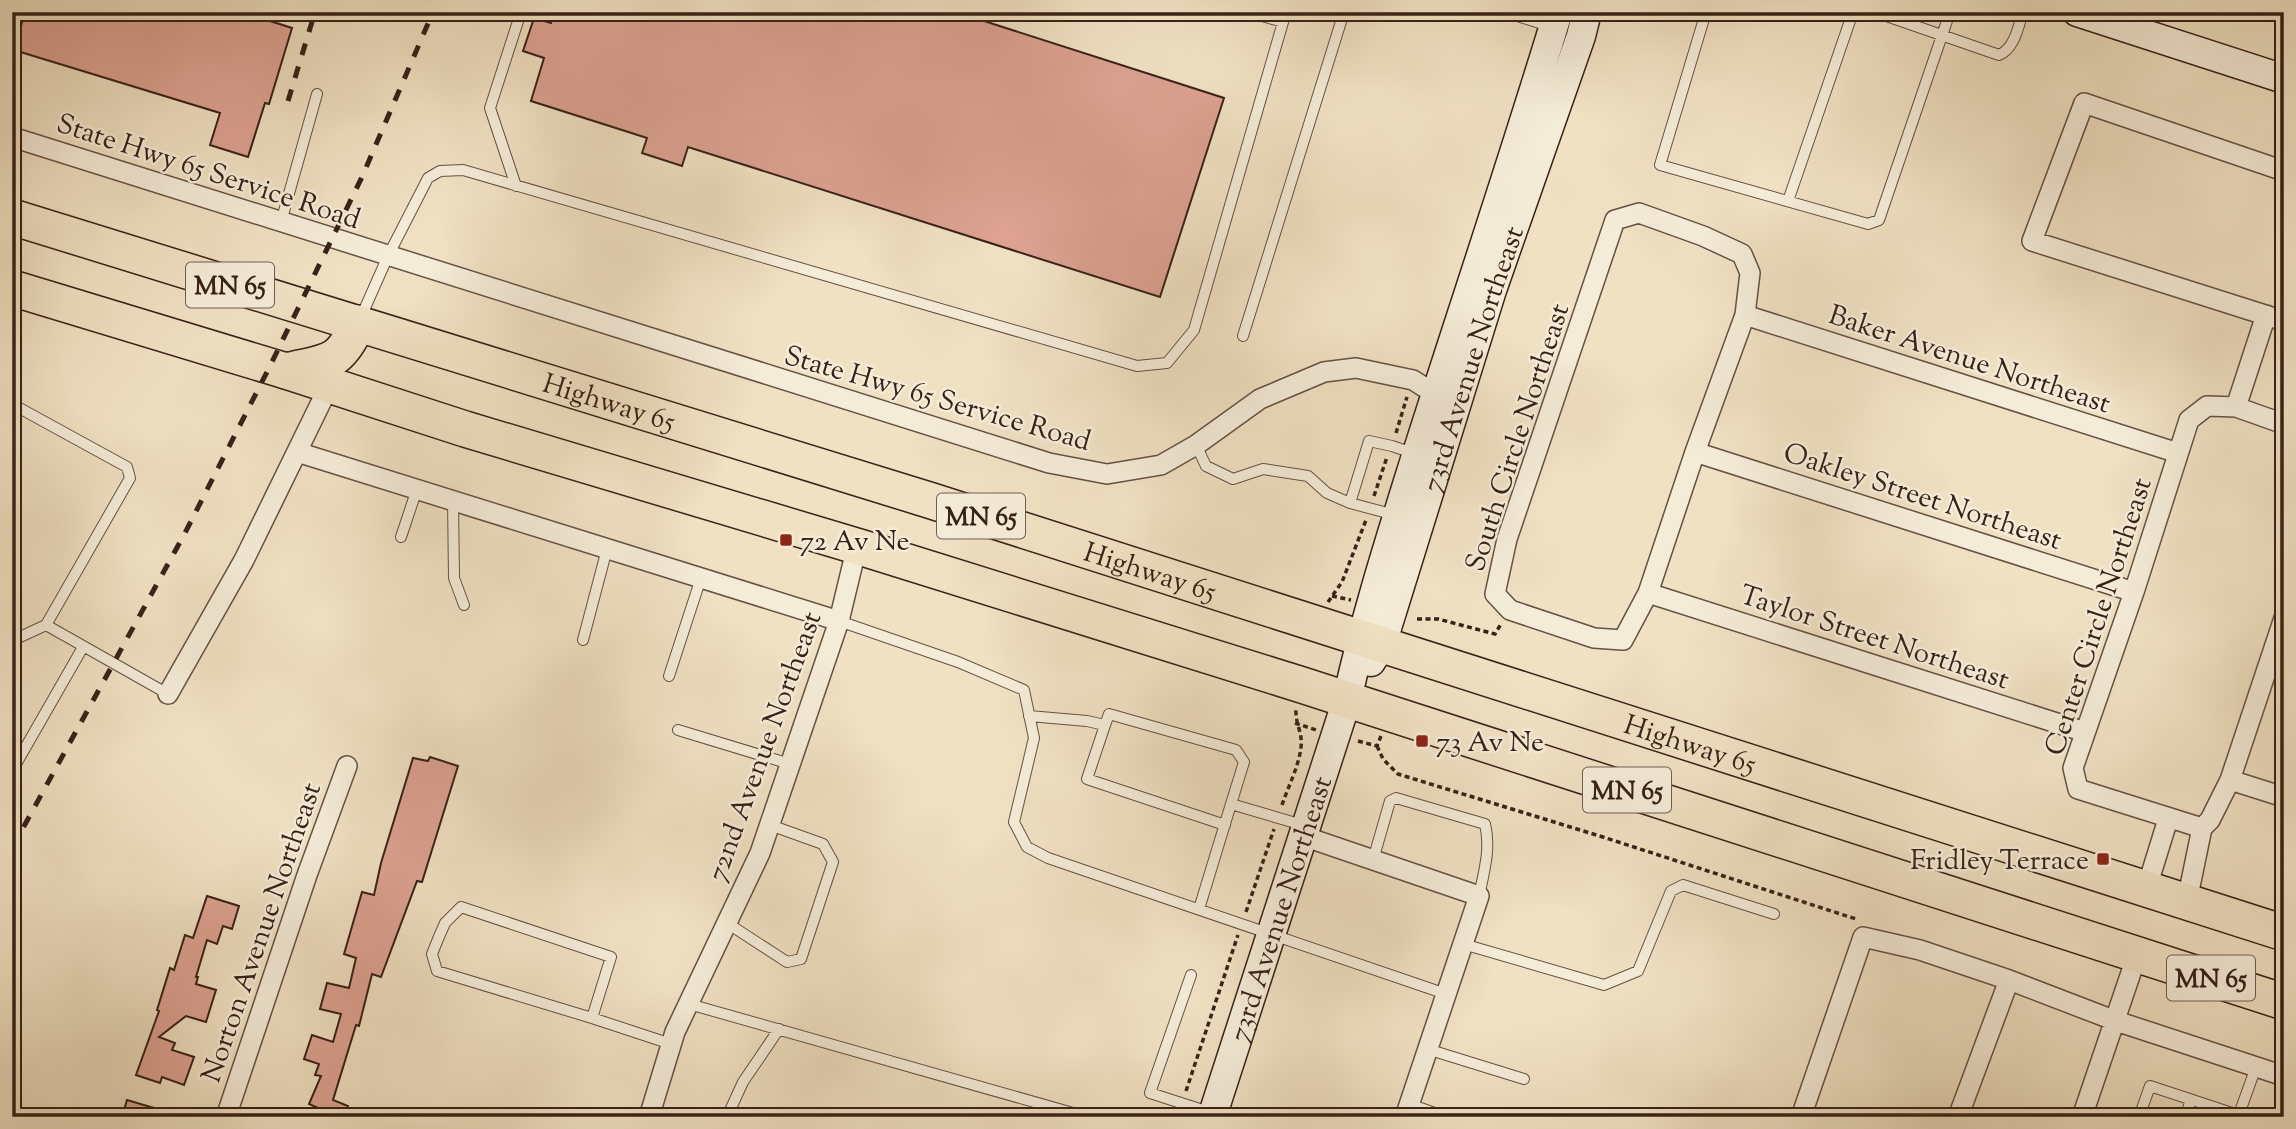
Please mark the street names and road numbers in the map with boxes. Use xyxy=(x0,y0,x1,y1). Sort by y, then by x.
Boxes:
street label: State Hwy 65 Service Road xyxy=(51,105,365,241)
street label: 73rd Avenue Northeast xyxy=(1413,221,1536,498)
road number: MN 65 xyxy=(186,262,274,308)
street label: Baker Avenue Northeast xyxy=(1823,296,2116,425)
street label: South Circle Northeast xyxy=(1457,298,1581,577)
street label: State Hwy 65 Service Road xyxy=(779,337,1095,463)
street label: Highway 65 xyxy=(537,365,680,444)
street label: Oakley Street Northeast xyxy=(1778,434,2067,562)
street label: Center Circle Northeast xyxy=(2036,473,2164,761)
road number: MN 65 xyxy=(937,494,1025,538)
street label: Highway 65 xyxy=(1078,534,1221,614)
street label: Taylor Street Northeast xyxy=(1734,576,2014,701)
street label: 72nd Avenue Northeast xyxy=(698,606,833,888)
street label: Highway 65 xyxy=(1618,706,1761,786)
road number: MN 65 xyxy=(1583,768,1671,812)
street label: 73rd Avenue Northeast xyxy=(1221,771,1344,1048)
street label: Norton Avenue Northeast xyxy=(193,777,333,1088)
road number: MN 65 xyxy=(2167,956,2255,1001)

